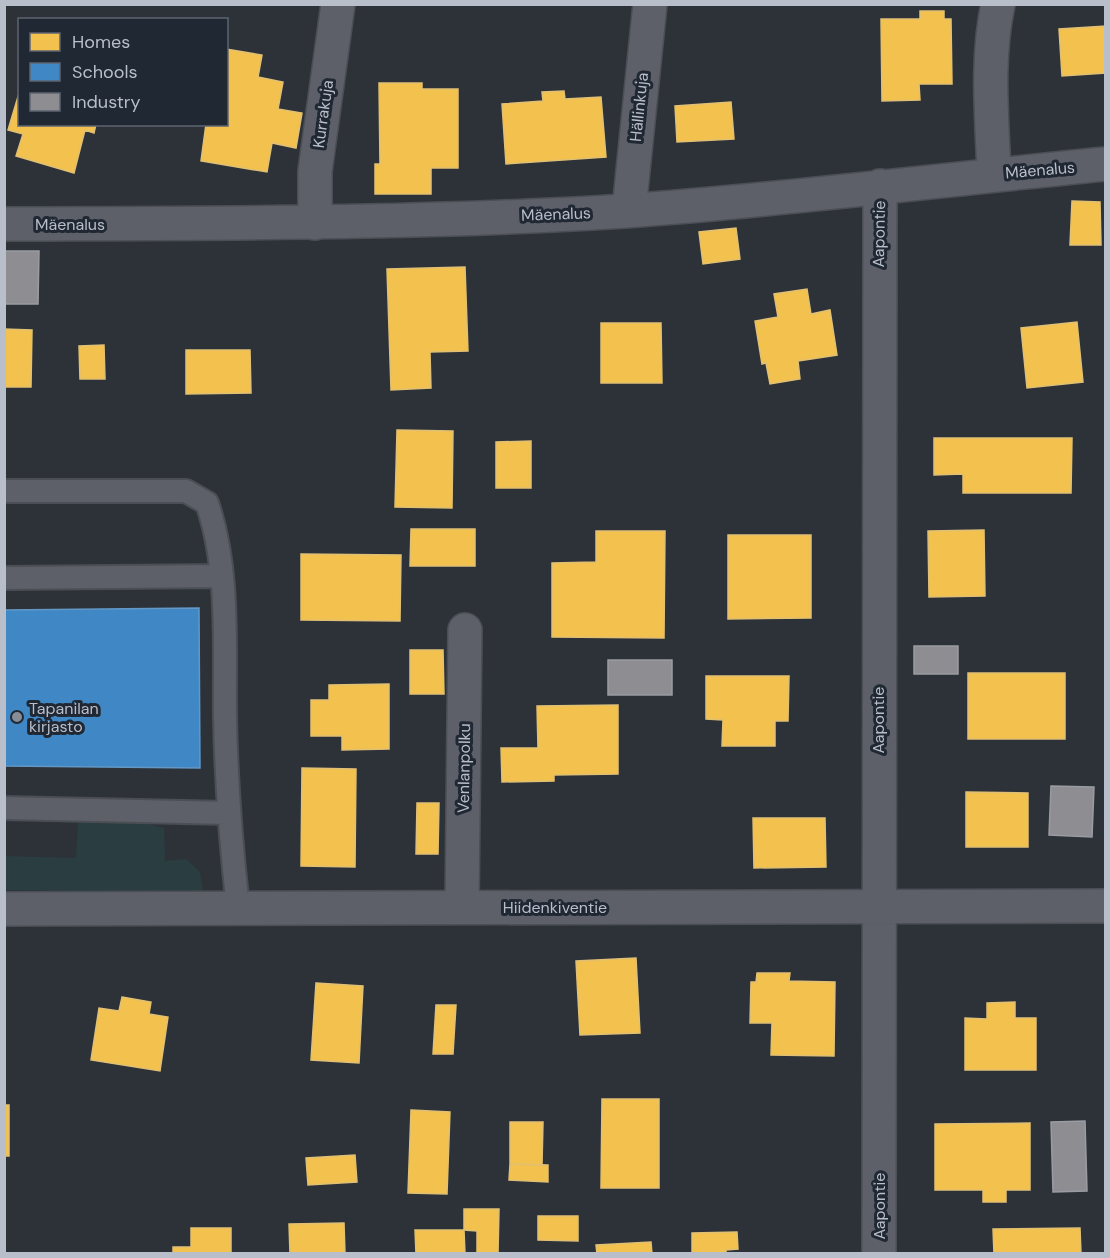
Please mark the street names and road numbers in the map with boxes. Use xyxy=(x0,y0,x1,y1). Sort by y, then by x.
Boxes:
street label: Hällinkuja xyxy=(625,71,653,143)
street label: Kurrakuja xyxy=(308,79,338,149)
street label: Mäenalus xyxy=(1004,156,1076,184)
street label: Aapontie xyxy=(868,200,890,268)
street label: Mäenalus xyxy=(521,202,591,226)
street label: Mäenalus xyxy=(35,214,105,235)
street label: Aapontie xyxy=(868,687,889,753)
street label: Venlanpolku xyxy=(453,723,475,813)
street label: Hiidenkiventie xyxy=(503,897,607,918)
street label: Aapontie xyxy=(869,1173,890,1239)

